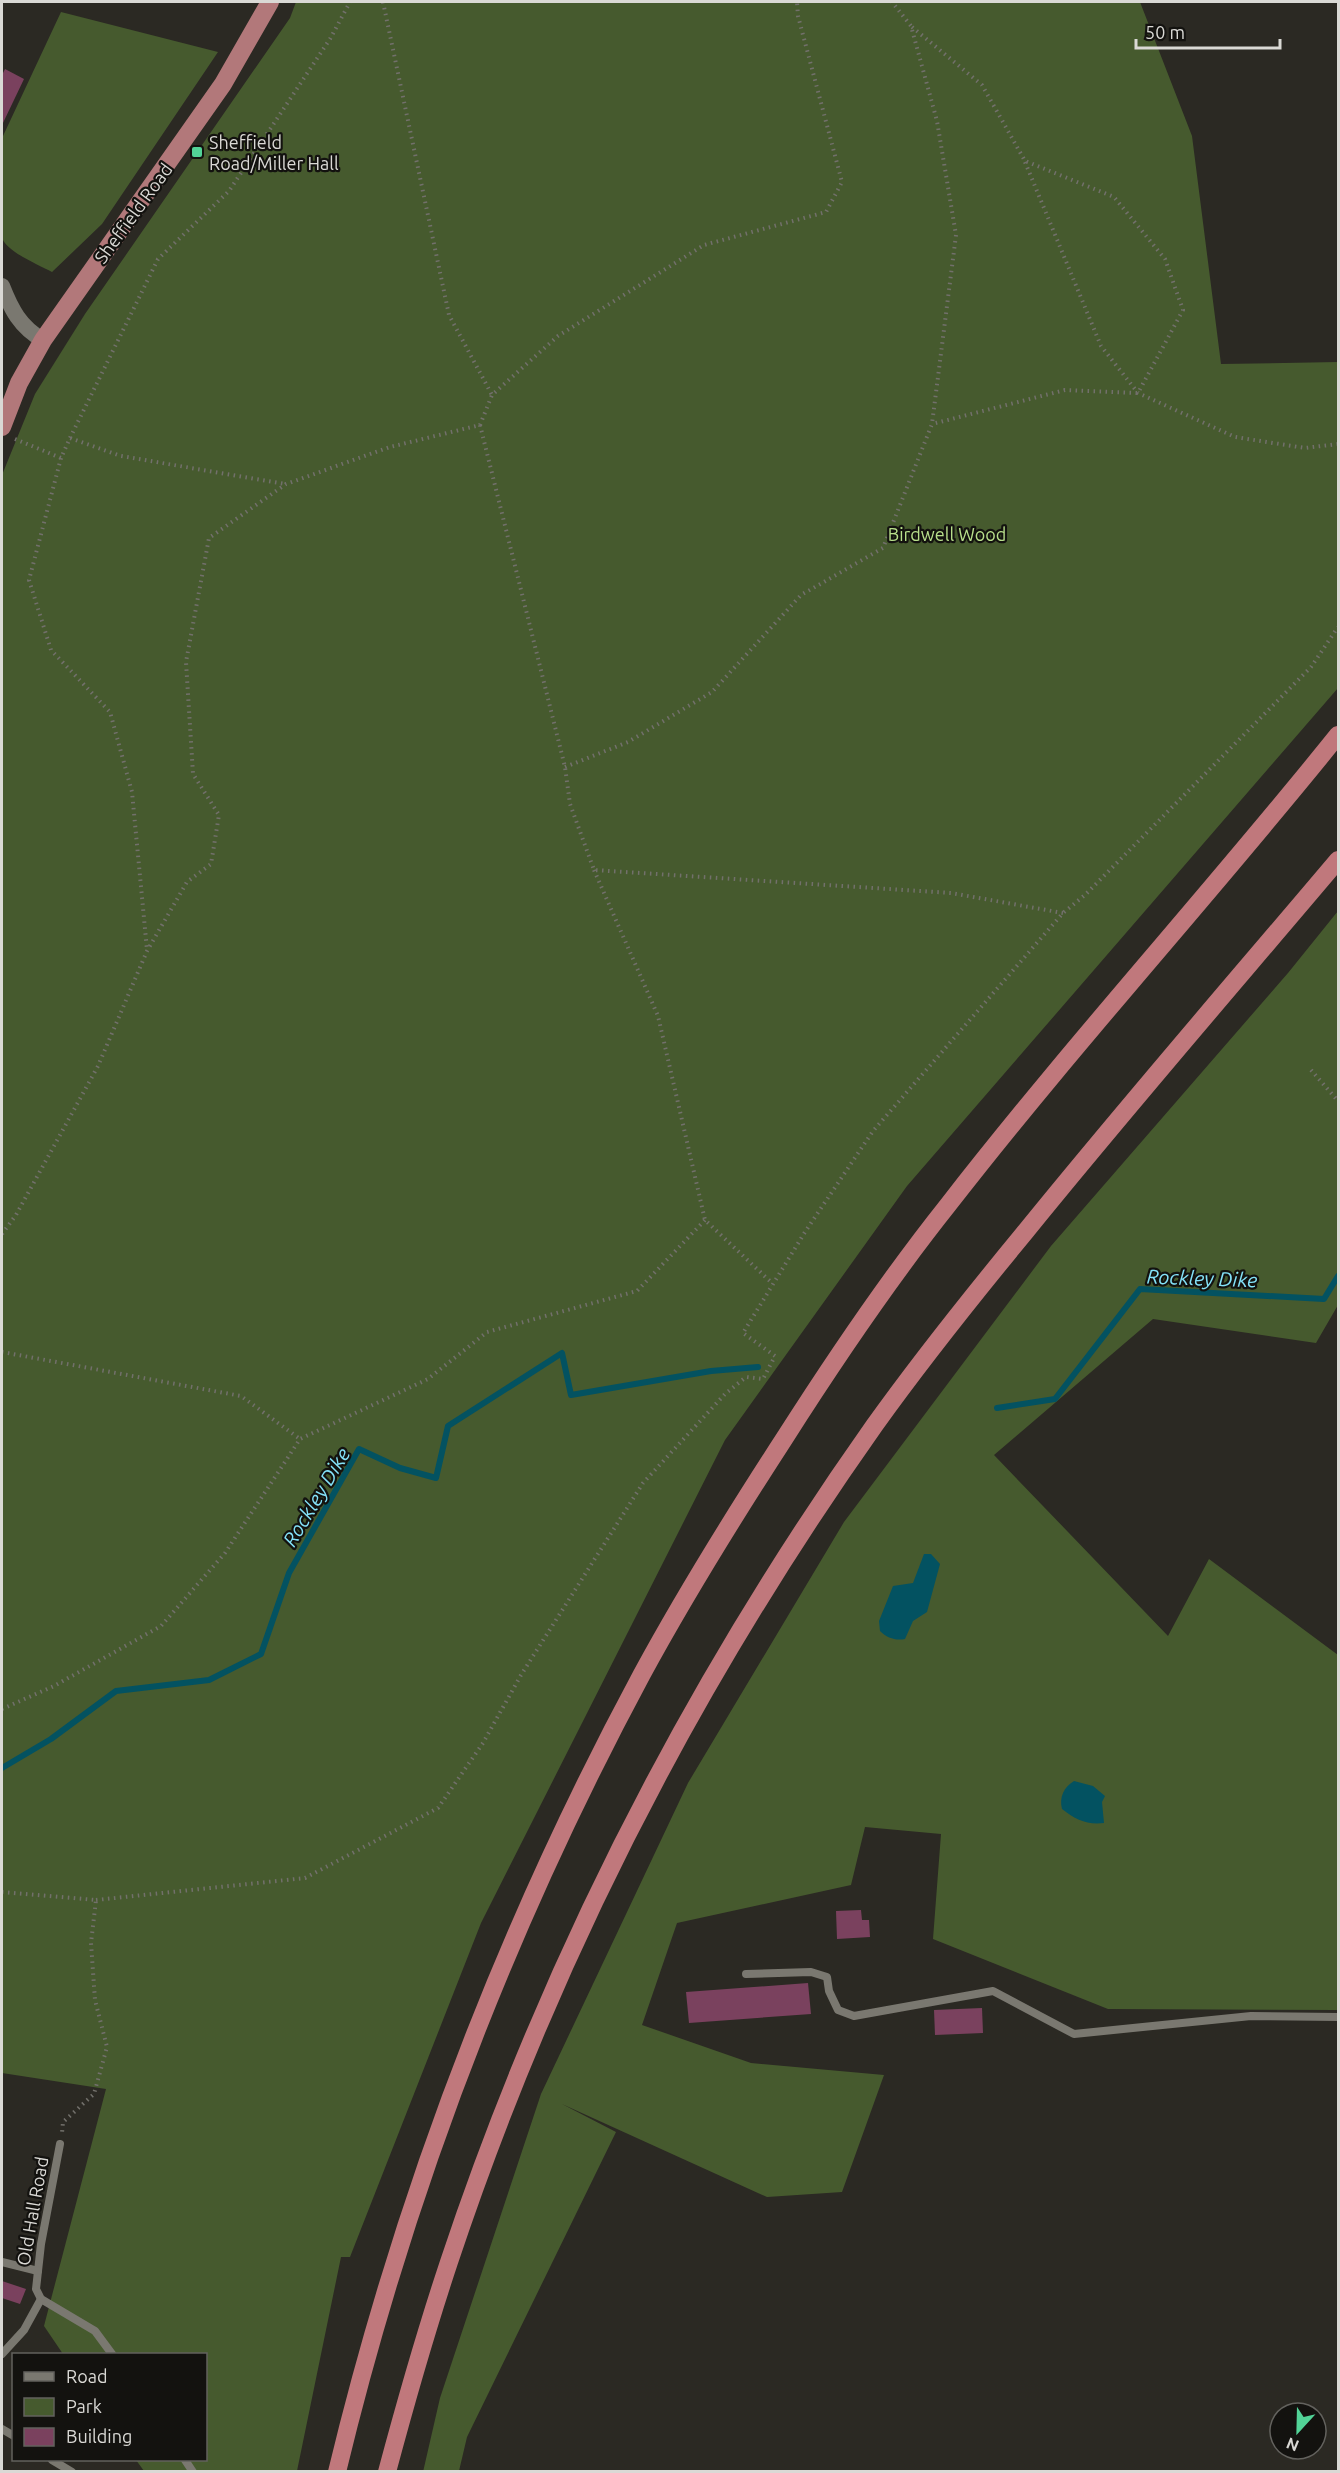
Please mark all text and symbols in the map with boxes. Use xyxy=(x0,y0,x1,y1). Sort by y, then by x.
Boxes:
scale bar xyxy=(1136,12,1280,50)
text: 50 m xyxy=(1145,22,1185,42)
place label: Sheffield Road/Miller Hall xyxy=(209,132,339,173)
marker: Sheffield Road/Miller Hall xyxy=(190,145,204,159)
street label: Sheffield Road xyxy=(90,159,176,267)
park label: Birdwell Wood xyxy=(888,524,1006,544)
water label: Rockley Dike xyxy=(1146,1265,1258,1291)
water label: Rockley Dike xyxy=(278,1444,354,1550)
street label: Old Hall Road xyxy=(13,2155,51,2267)
legend xyxy=(12,2353,207,2461)
text: Road xyxy=(66,2366,108,2386)
text: Park xyxy=(66,2396,102,2416)
north arrow xyxy=(1268,2401,1328,2461)
text: Building xyxy=(66,2426,132,2446)
text: N xyxy=(1283,2434,1301,2455)

